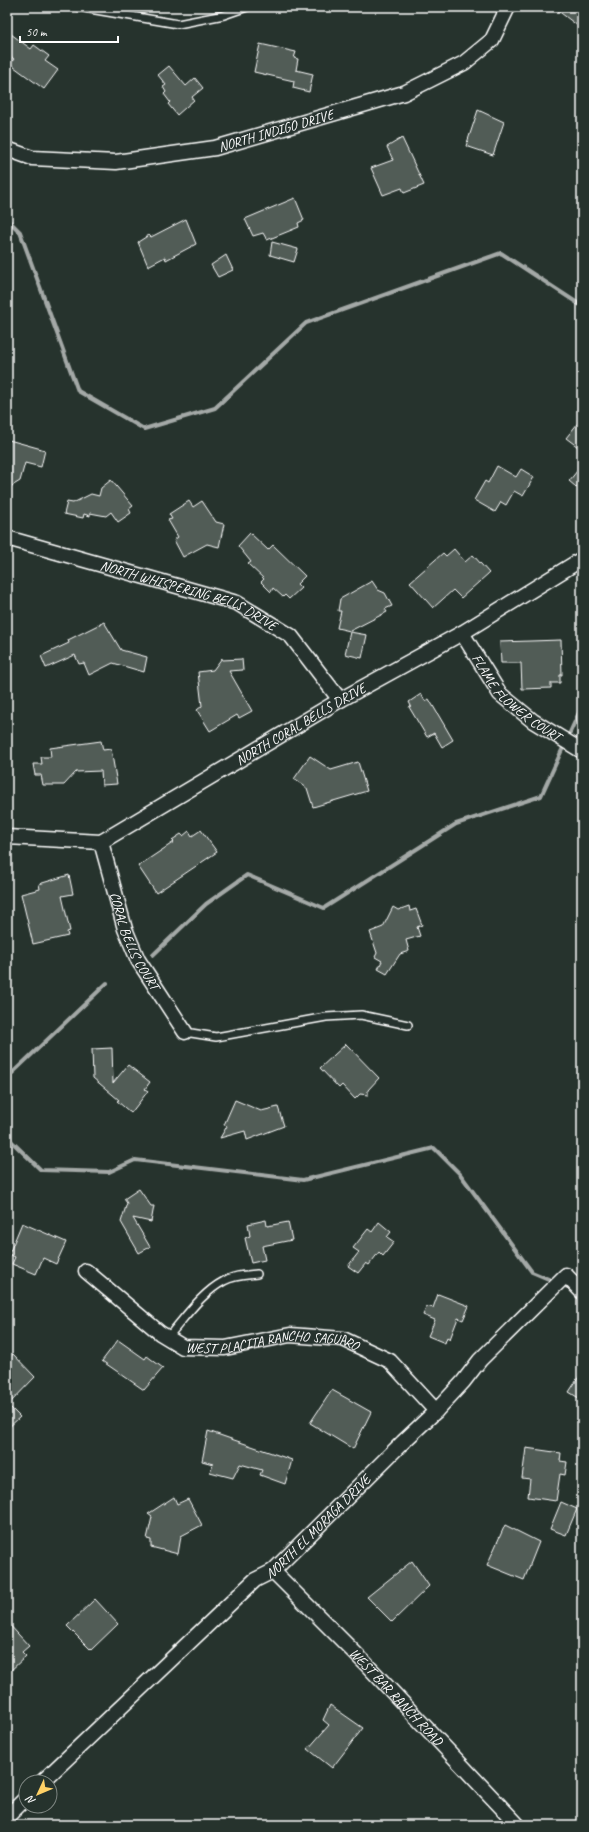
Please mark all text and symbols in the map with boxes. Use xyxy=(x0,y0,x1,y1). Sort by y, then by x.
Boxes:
scale bar xyxy=(20,18,118,44)
text: 50 m xyxy=(26,24,48,40)
street label: NORTH INDIGO DRIVE xyxy=(216,105,338,155)
street label: NORTH WHISPERING BELLS DRIVE xyxy=(99,556,282,635)
street label: FLAME FLOWER COURT xyxy=(469,651,567,747)
street label: NORTH CORAL BELLS DRIVE xyxy=(232,678,370,769)
street label: CORAL BELLS COURT xyxy=(107,890,166,996)
street label: WEST PLACITA RANCHO SAGUARO xyxy=(186,1326,364,1357)
street label: NORTH EL MORAGA DRIVE xyxy=(263,1470,375,1582)
street label: WEST BAR RANCH ROAD xyxy=(346,1644,447,1749)
north arrow xyxy=(18,1774,58,1814)
text: N xyxy=(22,1792,38,1808)

